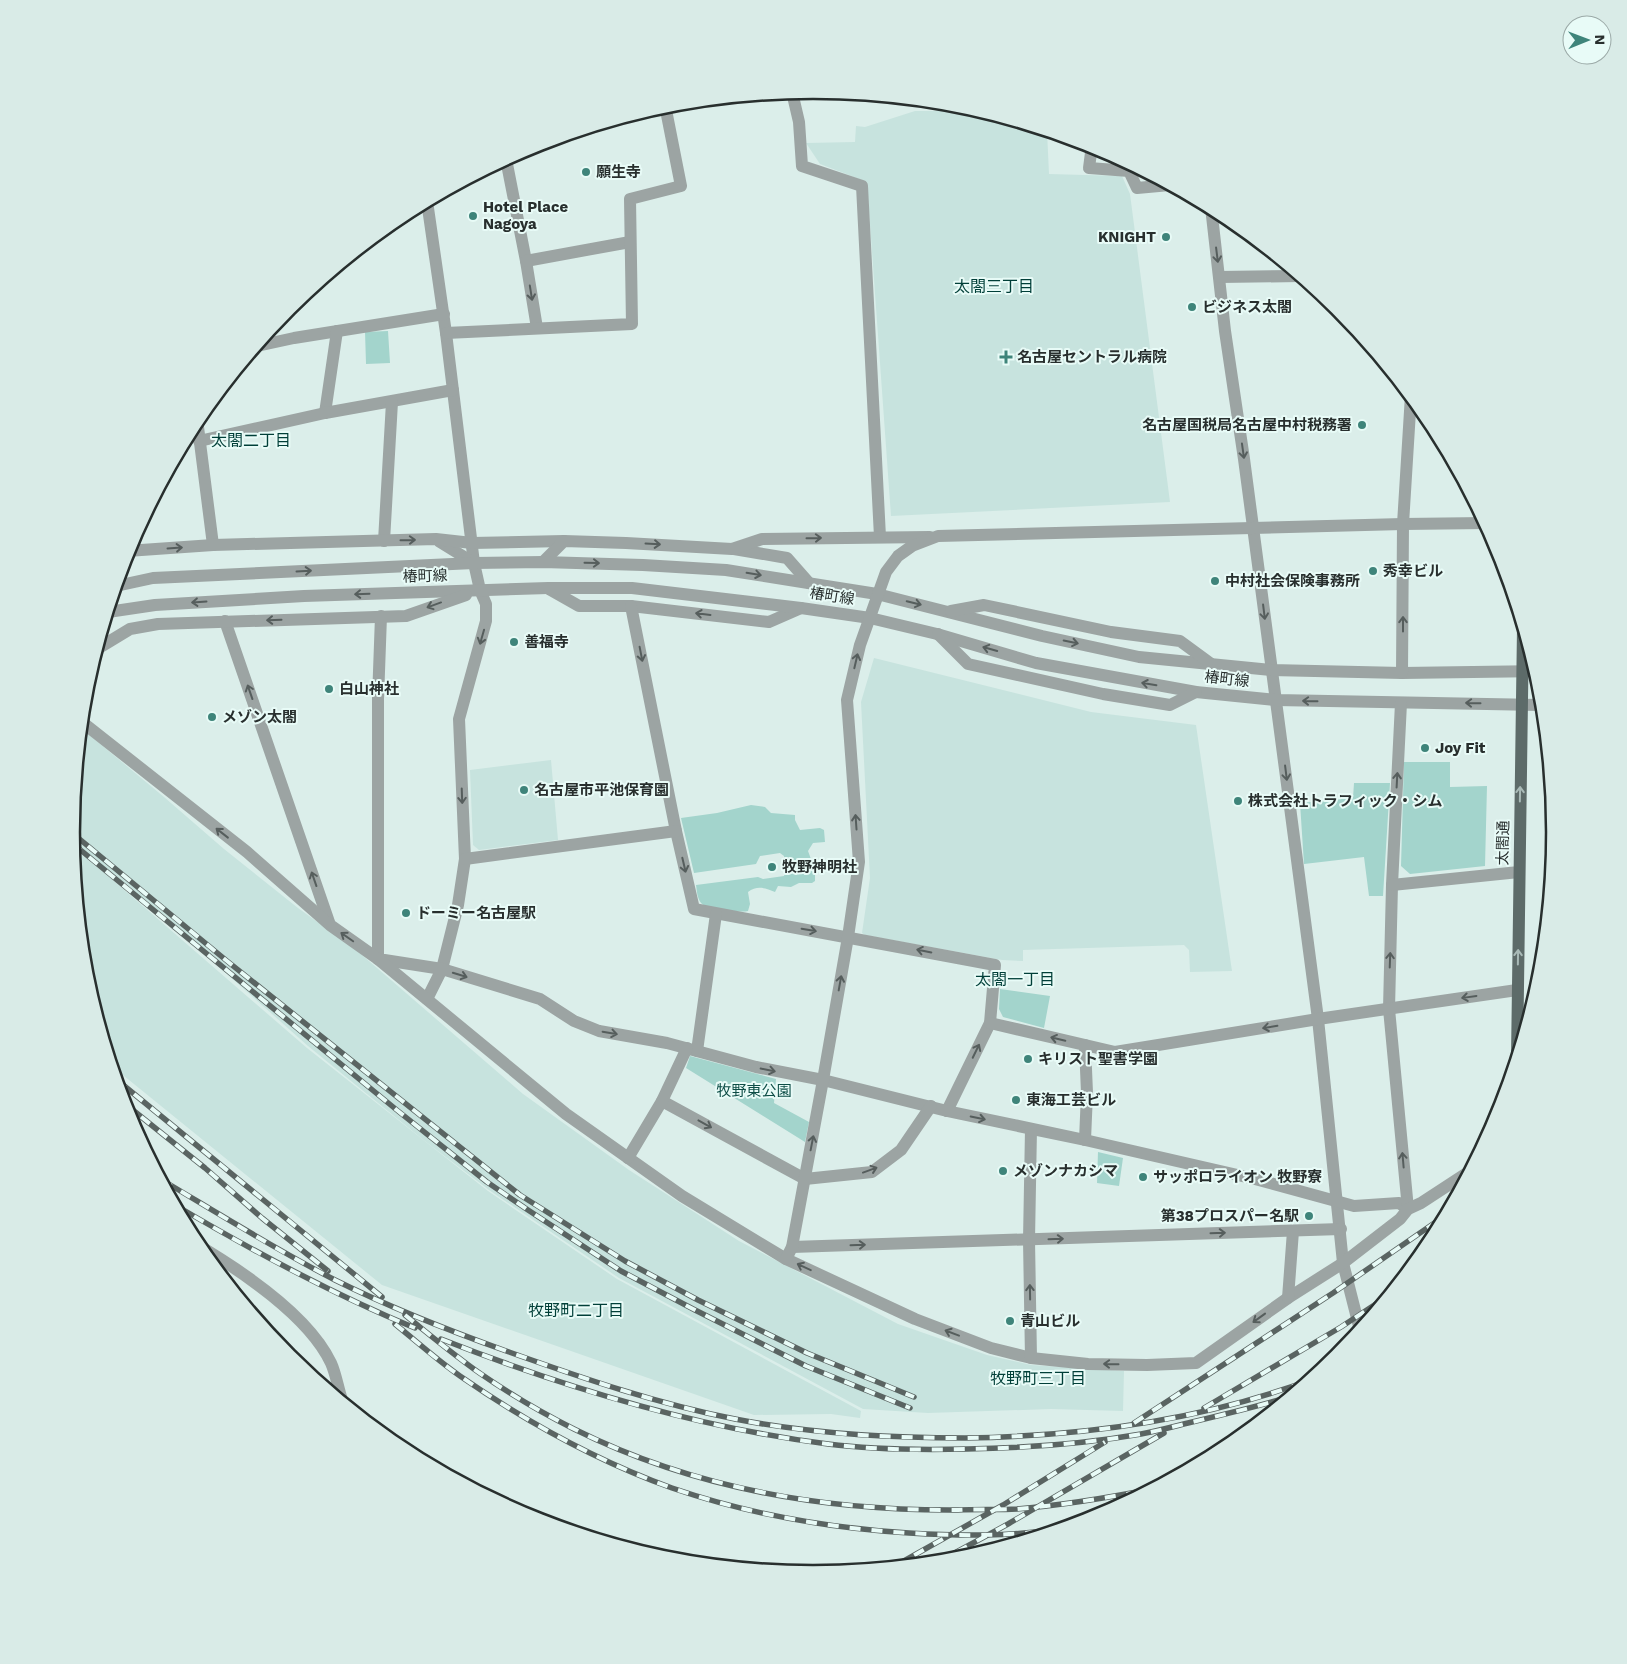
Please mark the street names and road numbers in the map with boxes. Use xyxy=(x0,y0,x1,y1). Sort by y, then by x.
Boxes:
street label: 椿町線 xyxy=(402,566,448,586)
street label: 椿町線 xyxy=(808,584,856,608)
street label: 椿町線 xyxy=(1204,668,1250,690)
street label: 太閤通 xyxy=(1494,820,1512,866)

